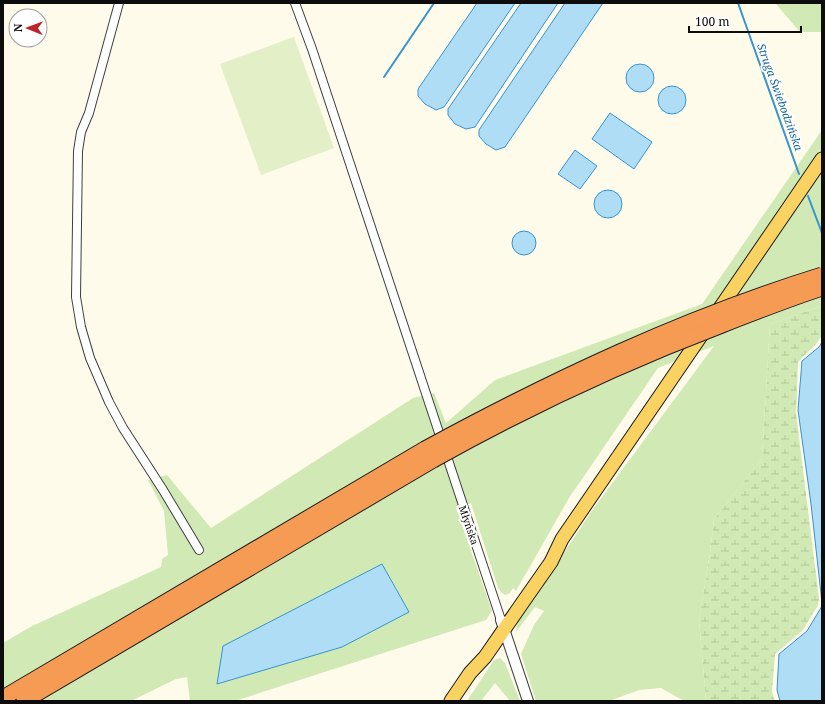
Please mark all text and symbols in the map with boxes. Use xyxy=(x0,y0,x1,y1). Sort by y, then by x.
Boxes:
north arrow xyxy=(8,8,48,48)
scale bar xyxy=(689,8,801,34)
text: 100 m xyxy=(695,13,730,30)
text: N xyxy=(10,23,25,32)
water label: Struga Świebodzińska xyxy=(754,41,807,153)
street label: Młyńska xyxy=(456,503,482,547)

